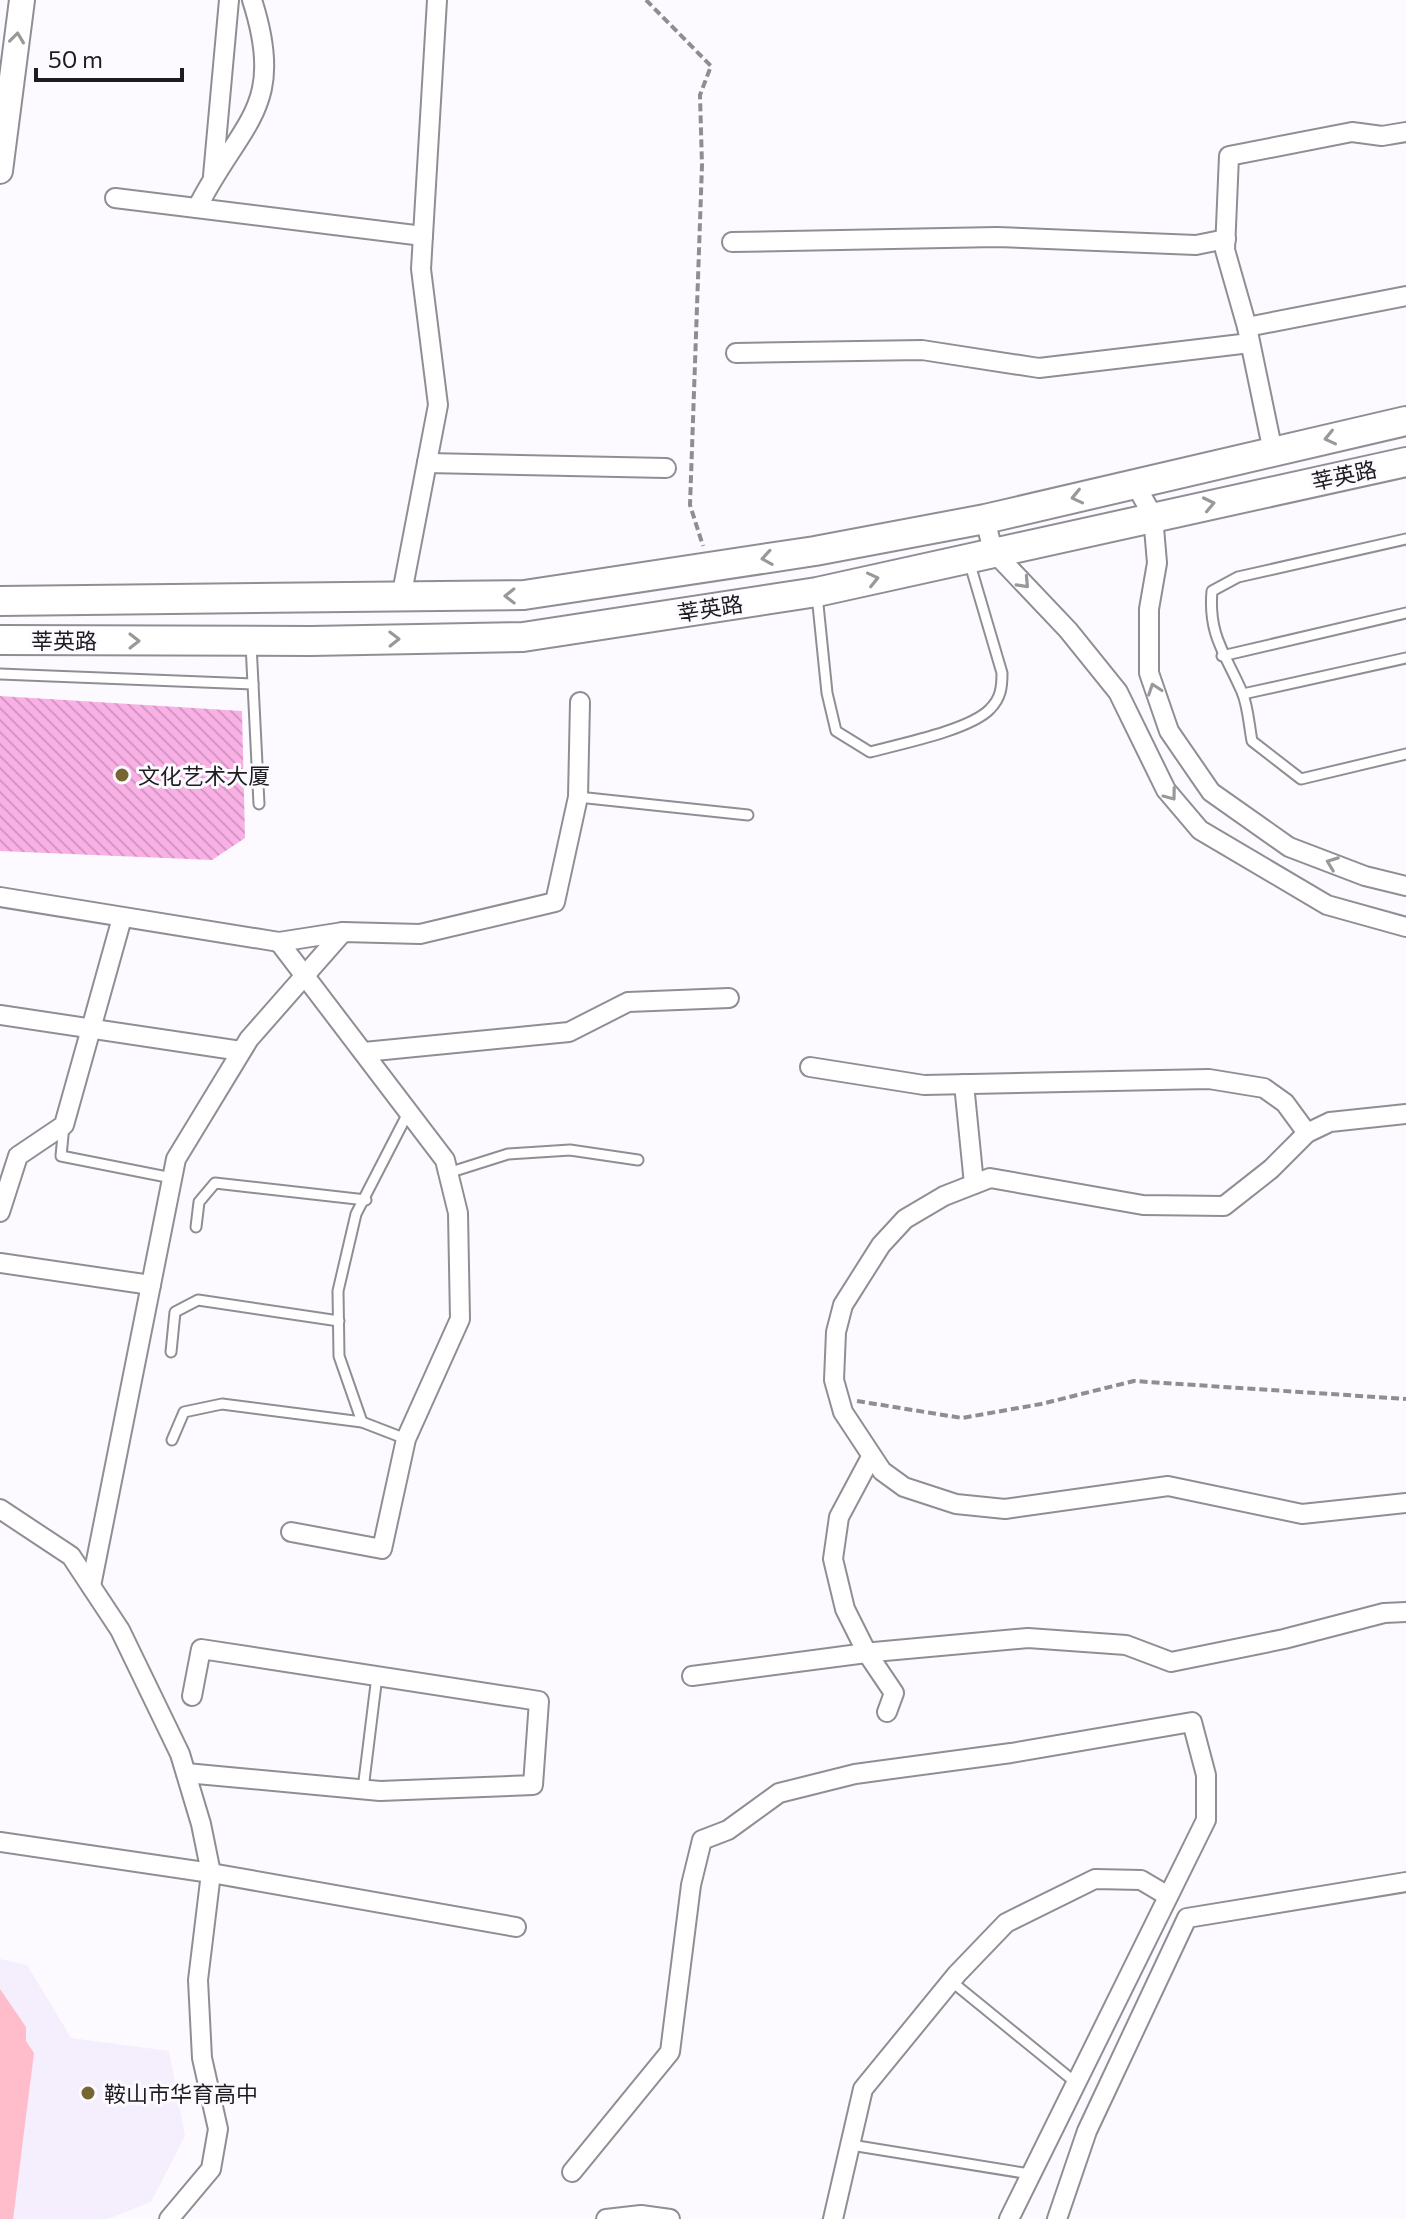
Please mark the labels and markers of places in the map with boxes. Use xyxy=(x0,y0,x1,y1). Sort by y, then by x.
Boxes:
place label: 文化艺术大厦 xyxy=(138,762,270,789)
marker: 文化艺术大厦 xyxy=(113,766,131,784)
place label: 鞍山市华育高中 xyxy=(104,2080,258,2107)
marker: 鞍山市华育高中 xyxy=(79,2084,97,2102)

